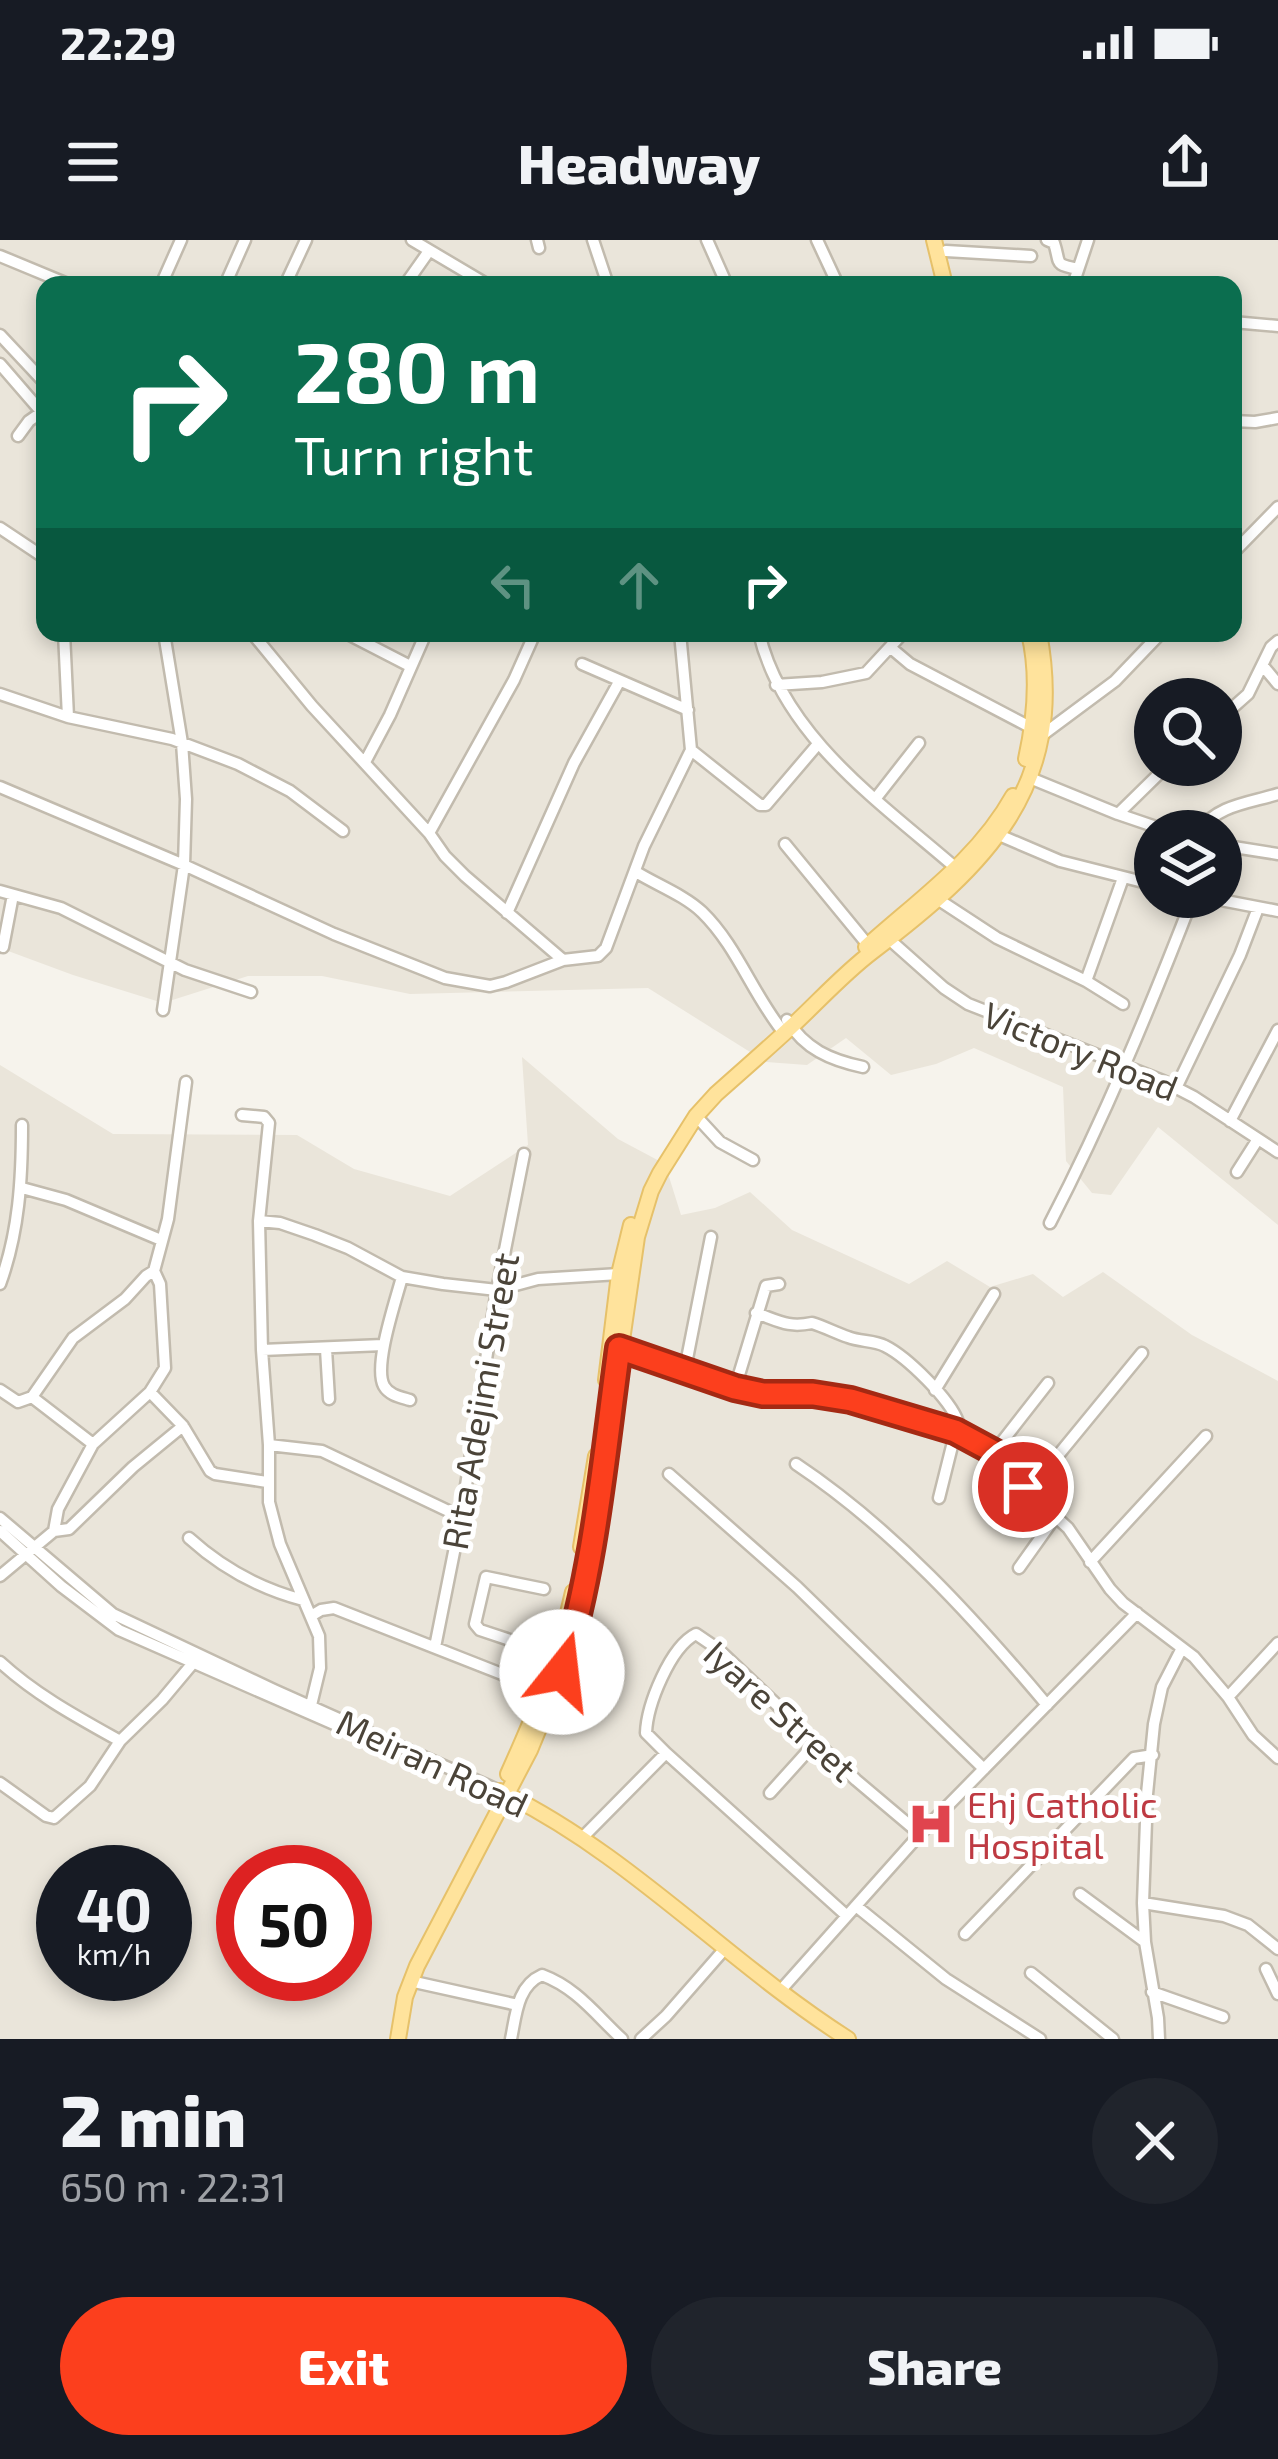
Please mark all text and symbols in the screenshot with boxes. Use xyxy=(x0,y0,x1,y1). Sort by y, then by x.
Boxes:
text: 22:29 xyxy=(60,15,177,69)
icon: menu xyxy=(60,129,126,195)
icon: share xyxy=(1152,129,1218,195)
text: Headway xyxy=(518,130,760,195)
text: 280 m xyxy=(294,319,540,420)
icon: right xyxy=(96,324,252,480)
text: Turn right xyxy=(294,421,534,486)
icon: left xyxy=(480,552,546,618)
icon: ahead xyxy=(606,552,672,618)
icon: right xyxy=(732,552,798,618)
map controls xyxy=(1134,678,1242,918)
button: search xyxy=(1134,678,1242,786)
button: layers xyxy=(1134,810,1242,918)
street label: Victory Road xyxy=(977,991,1185,1109)
street label: Rita Adejimi Street xyxy=(432,1249,526,1553)
pin xyxy=(972,1436,1074,1538)
icon: arrive xyxy=(990,1454,1056,1520)
position arrow xyxy=(499,1609,625,1735)
street label: Iyare Street xyxy=(696,1631,866,1789)
street label: Meiran Road xyxy=(331,1699,535,1825)
place label: Ehj Catholic Hospital xyxy=(967,1782,1158,1866)
hospital icon: Ehj Catholic Hospital xyxy=(906,1799,956,1849)
speed limit sign: 50 xyxy=(216,1845,372,2001)
text: 40 xyxy=(76,1872,152,1944)
text: km/h xyxy=(77,1935,151,1971)
text: 2 min xyxy=(60,2075,246,2161)
button: close xyxy=(1092,2078,1218,2204)
text: 650 m · 22:31 xyxy=(60,2163,286,2210)
button: Exit xyxy=(60,2297,627,2435)
button: Share xyxy=(651,2297,1218,2435)

